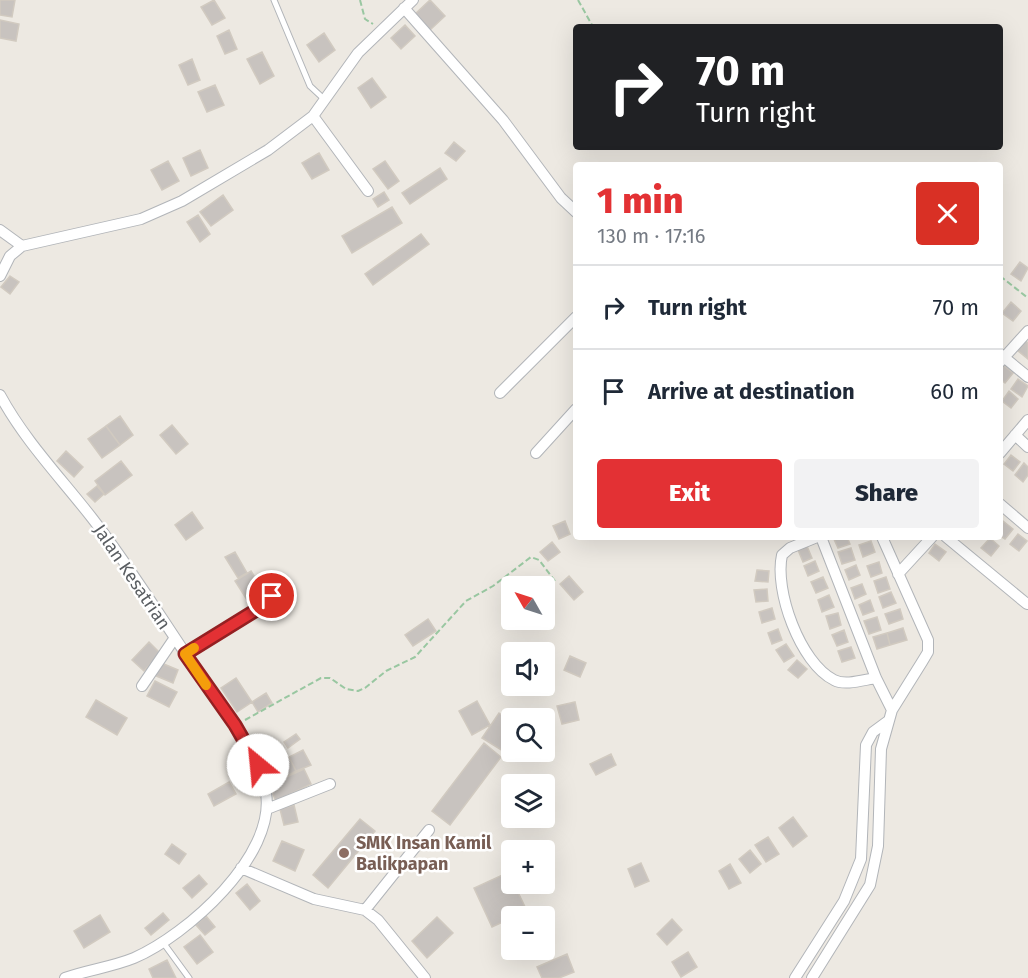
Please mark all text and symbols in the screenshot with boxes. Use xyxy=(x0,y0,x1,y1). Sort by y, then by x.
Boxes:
text: 70 m xyxy=(696,46,785,96)
icon: right xyxy=(597,48,675,126)
text: Turn right xyxy=(696,97,816,129)
text: 1 min xyxy=(597,179,683,223)
button: close xyxy=(916,182,979,245)
text: 130 m · 17:16 xyxy=(597,224,706,248)
icon: right xyxy=(597,291,630,324)
text: Turn right xyxy=(648,294,747,321)
text: 70 m xyxy=(933,294,979,321)
icon: arrive xyxy=(597,375,630,408)
text: Arrive at destination xyxy=(648,378,855,405)
text: 60 m xyxy=(930,378,979,405)
button: Exit xyxy=(597,459,782,528)
button: Share xyxy=(794,459,979,528)
street label: Jalan Kesatrian xyxy=(89,520,175,634)
pin xyxy=(246,570,297,621)
north arrow xyxy=(501,576,555,630)
map controls xyxy=(501,576,555,960)
icon: arrive xyxy=(255,579,288,612)
button: sound xyxy=(501,642,555,696)
button: search xyxy=(501,708,555,762)
position arrow xyxy=(226,733,290,797)
button: layers xyxy=(501,774,555,828)
place label: SMK Insan Kamil Balikpapan xyxy=(356,832,492,875)
button: + xyxy=(501,840,555,894)
marker: SMK Insan Kamil Balikpapan xyxy=(337,846,351,860)
button: − xyxy=(501,906,555,960)

